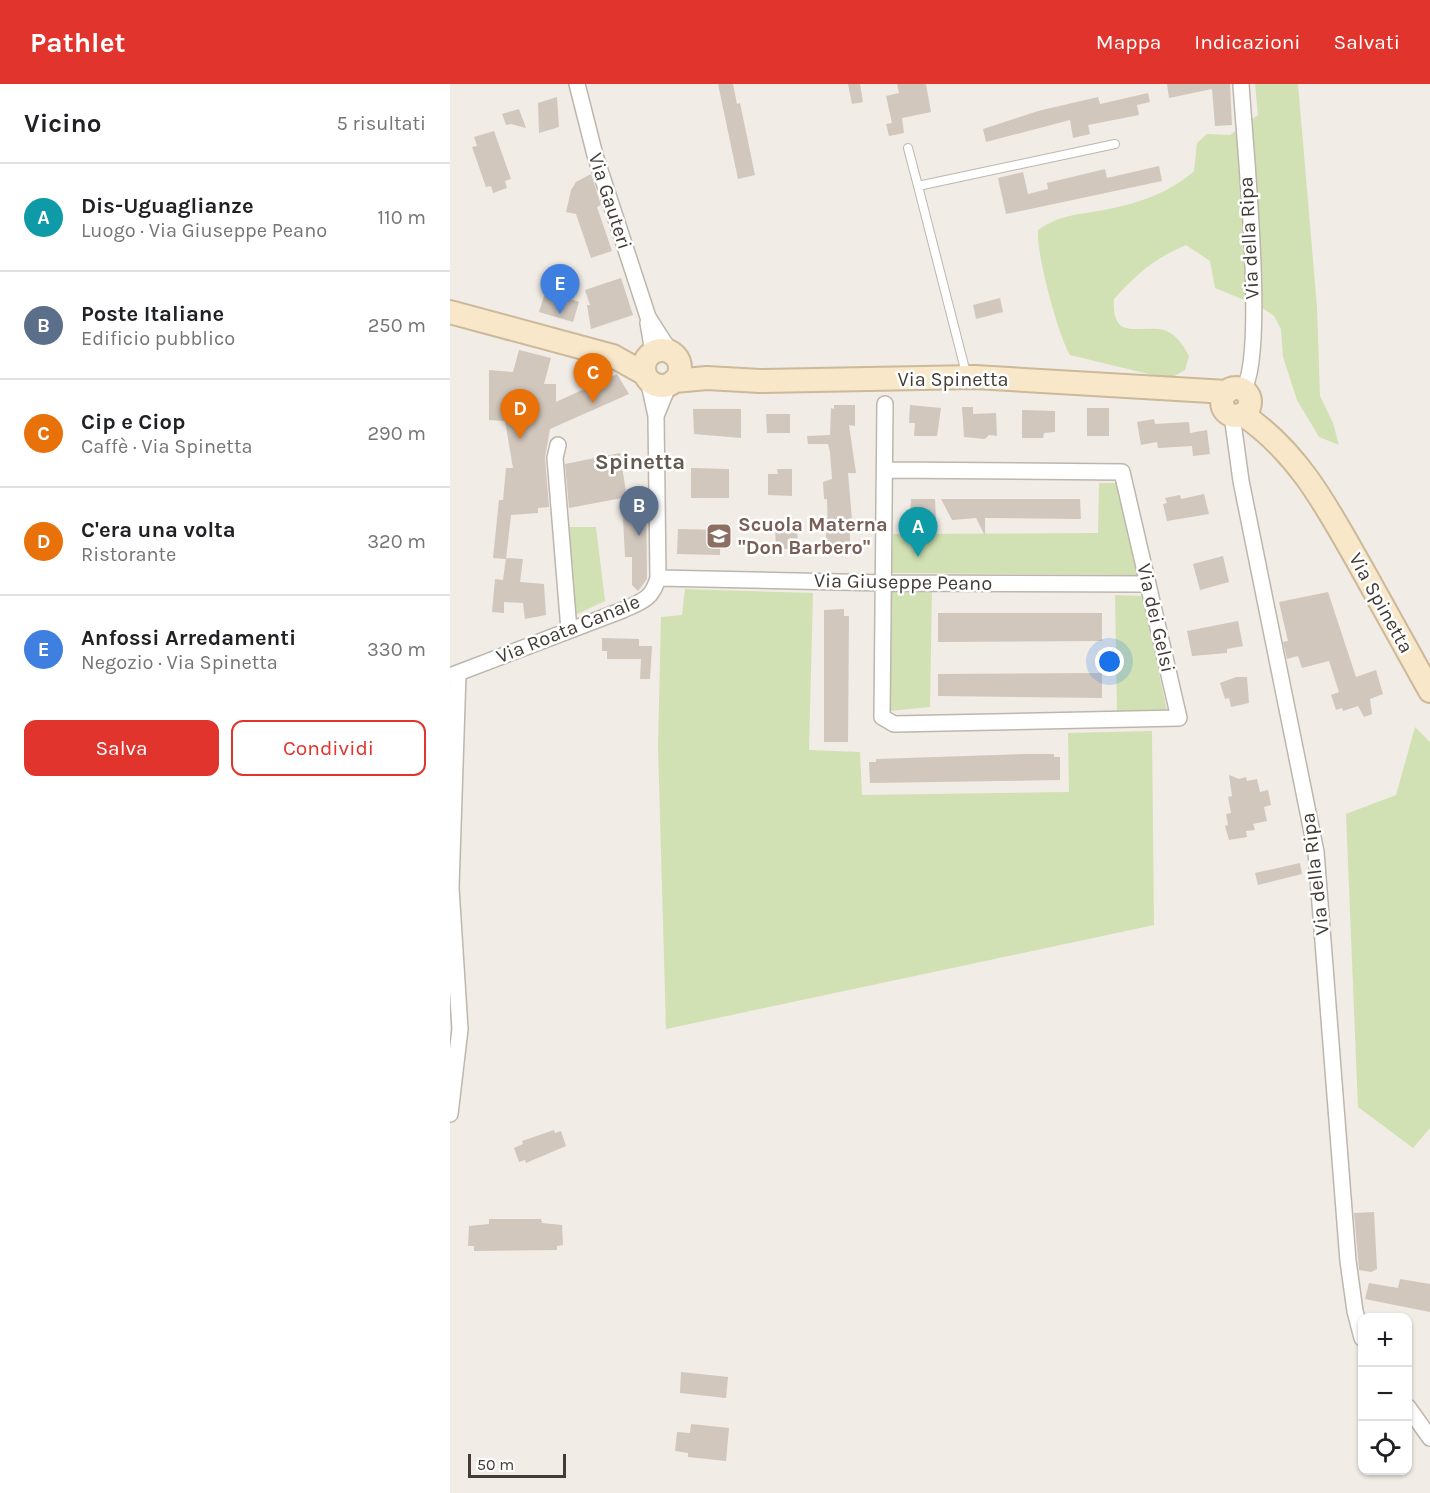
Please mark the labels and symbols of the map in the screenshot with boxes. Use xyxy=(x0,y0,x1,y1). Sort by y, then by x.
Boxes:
street label: Via Gauteri xyxy=(584,150,636,252)
street label: Via della Ripa xyxy=(1234,176,1264,300)
pin: E xyxy=(540,264,580,314)
pin: C xyxy=(574,354,612,403)
street label: Via Spinetta xyxy=(897,368,1009,391)
pin: D xyxy=(500,390,540,439)
district label: Spinetta xyxy=(595,449,685,475)
pin: B xyxy=(620,486,658,536)
pin: A xyxy=(898,508,938,557)
place label: Scuola Materna "Don Barbero" xyxy=(738,513,888,559)
school or university icon: Scuola Materna "Don Barbero" xyxy=(704,521,734,551)
street label: Via Spinetta xyxy=(1344,549,1418,657)
street label: Via dei Gelsi xyxy=(1132,561,1180,675)
street label: Via Giuseppe Peano xyxy=(814,569,992,595)
street label: Via Roata Canale xyxy=(493,590,643,668)
your location xyxy=(1095,647,1124,676)
street label: Via della Ripa xyxy=(1296,812,1334,936)
scale bar xyxy=(468,1451,566,1478)

